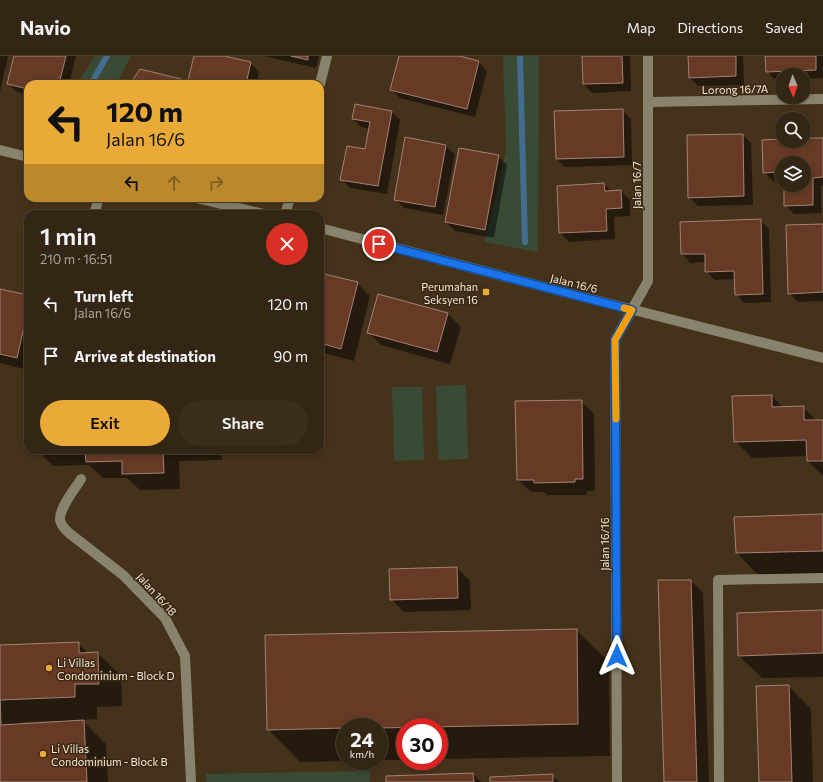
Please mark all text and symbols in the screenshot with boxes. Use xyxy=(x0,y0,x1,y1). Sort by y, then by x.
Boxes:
text: Navio xyxy=(20,16,71,39)
text: Map xyxy=(627,19,656,36)
text: Directions xyxy=(678,19,743,36)
text: Saved xyxy=(765,19,803,36)
north arrow xyxy=(775,68,811,104)
map controls xyxy=(775,68,811,192)
street label: Lorong 16/7A xyxy=(702,82,769,96)
text: 120 m xyxy=(106,94,183,128)
icon: left xyxy=(40,96,92,148)
button: search xyxy=(775,112,811,148)
text: Jalan 16/6 xyxy=(106,128,185,150)
button: layers xyxy=(775,156,811,192)
street label: Jalan 16/7 xyxy=(630,161,644,209)
icon: left xyxy=(121,172,143,194)
icon: ahead xyxy=(163,172,185,194)
icon: right xyxy=(205,172,227,194)
text: 1 min xyxy=(40,221,97,250)
button: close xyxy=(266,223,308,265)
pin xyxy=(362,227,396,261)
icon: arrive xyxy=(368,233,390,255)
text: 210 m · 16:51 xyxy=(40,251,113,267)
street label: Jalan 16/6 xyxy=(549,271,599,296)
place label: Perumahan Seksyen 16 xyxy=(421,280,478,306)
text: Turn left xyxy=(74,287,133,305)
marker: Perumahan Seksyen 16 xyxy=(481,287,491,297)
icon: left xyxy=(40,293,62,315)
text: 120 m xyxy=(268,295,308,313)
text: Jalan 16/6 xyxy=(74,305,131,321)
icon: arrive xyxy=(40,345,62,367)
text: Arrive at destination xyxy=(74,347,216,365)
text: 90 m xyxy=(273,347,308,365)
button: Exit xyxy=(40,400,170,446)
button: Share xyxy=(178,400,308,446)
street label: Jalan 16/16 xyxy=(598,517,612,571)
street label: Jalan 16/18 xyxy=(134,570,180,619)
position arrow xyxy=(596,635,638,677)
place label: Li Villas Condominium - Block D xyxy=(57,656,175,682)
marker: Li Villas Condominium - Block D xyxy=(44,663,54,673)
speed limit sign: 30 xyxy=(396,718,448,770)
text: 24 xyxy=(350,727,374,751)
place label: Li Villas Condominium - Block B xyxy=(51,742,168,768)
text: km/h xyxy=(350,748,374,760)
marker: Li Villas Condominium - Block B xyxy=(38,749,48,759)

